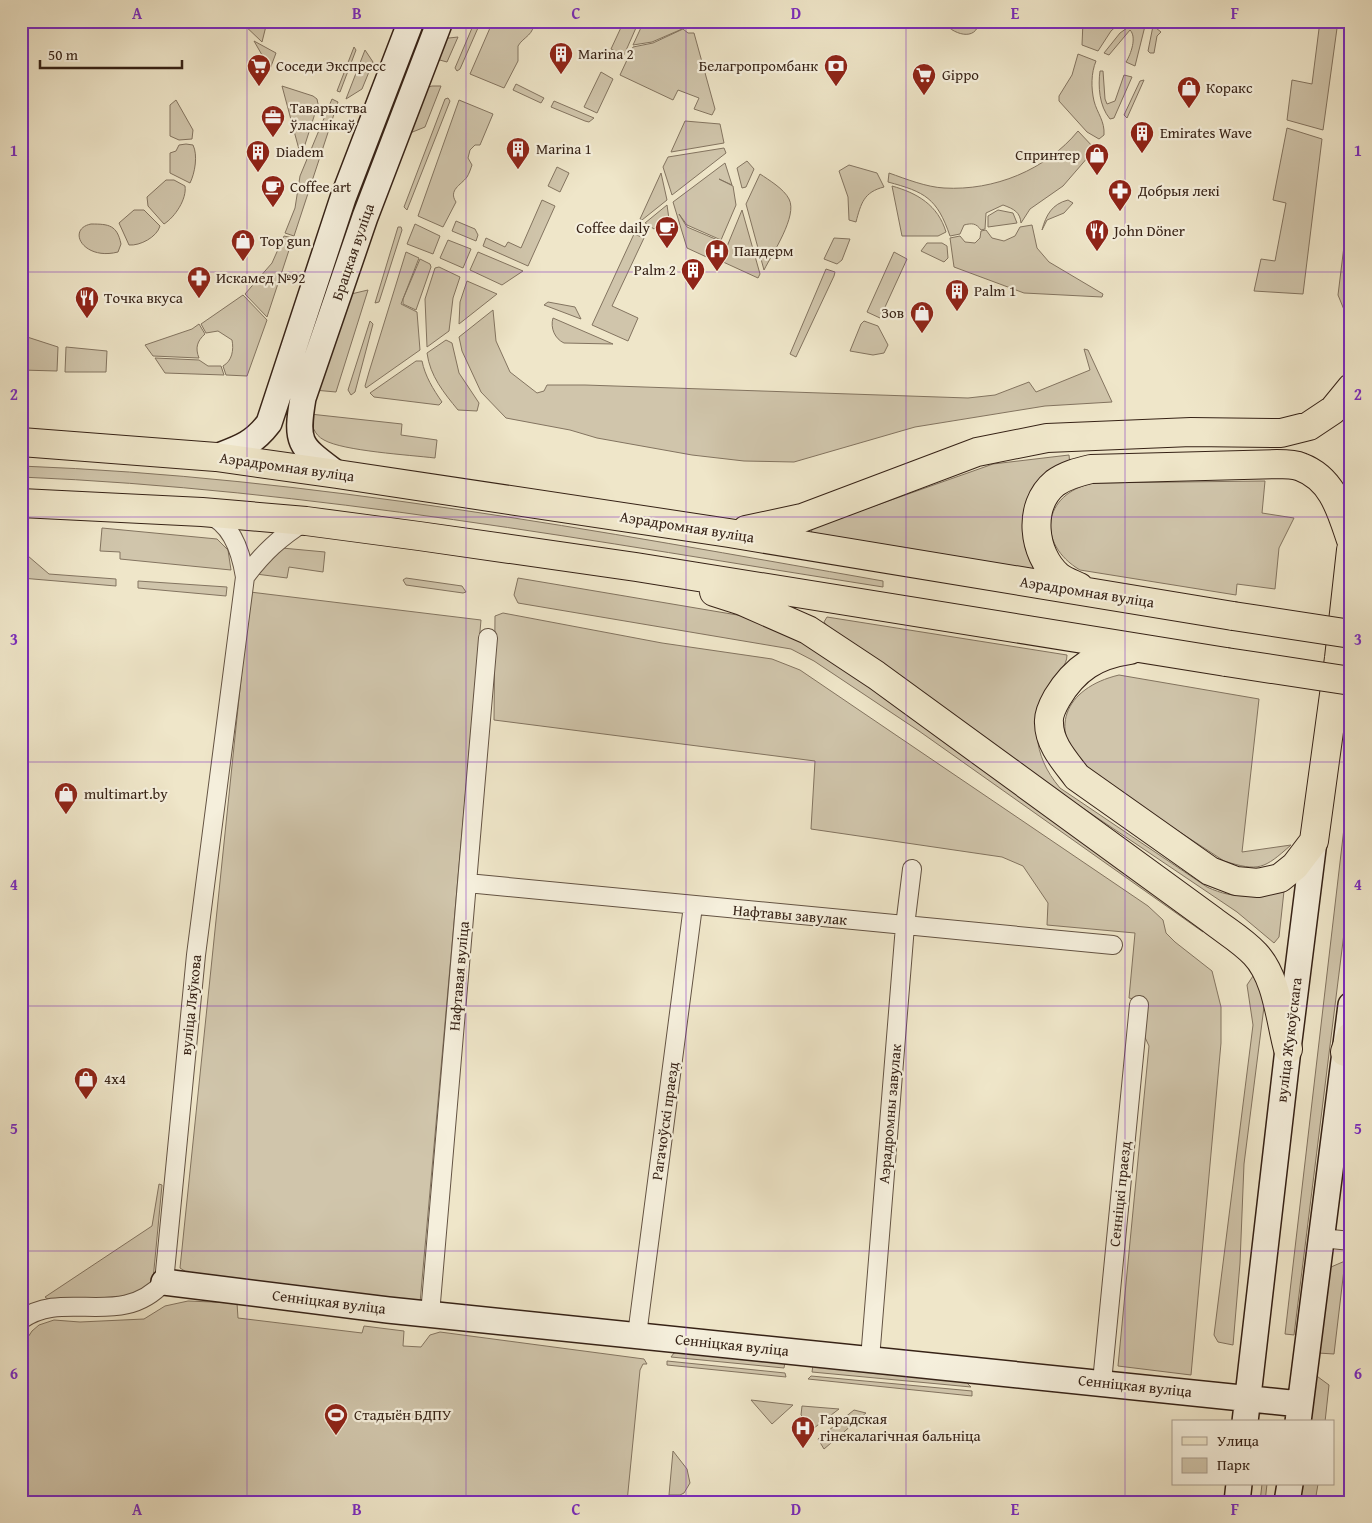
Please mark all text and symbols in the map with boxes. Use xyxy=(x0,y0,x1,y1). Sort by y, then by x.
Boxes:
text: A xyxy=(132,1,143,25)
text: B xyxy=(352,1,362,25)
text: C xyxy=(571,1,581,25)
text: D xyxy=(791,1,801,25)
text: E xyxy=(1011,1,1020,25)
text: F xyxy=(1231,1,1239,25)
scale bar xyxy=(40,38,182,70)
building icon: Marina 2 xyxy=(548,41,574,75)
place label: Marina 2 xyxy=(578,43,634,64)
text: 50 m xyxy=(48,44,79,65)
supermarket icon: Соседи Экспресс xyxy=(246,53,272,87)
bank icon: Белагропромбанк xyxy=(823,53,849,87)
place label: Соседи Экспресс xyxy=(276,55,386,76)
place label: Белагропромбанк xyxy=(699,55,818,76)
supermarket icon: Gippo xyxy=(911,62,937,96)
place label: Gippo xyxy=(942,64,979,85)
shop icon: Коракс xyxy=(1176,75,1202,109)
place label: Коракс xyxy=(1206,77,1253,98)
place label: Таварыства ўласнікаў xyxy=(289,97,368,135)
office icon: Таварыства ўласнікаў xyxy=(260,104,286,138)
building icon: Emirates Wave xyxy=(1129,120,1155,154)
place label: Emirates Wave xyxy=(1160,122,1252,143)
building icon: Marina 1 xyxy=(505,136,531,170)
text: 1 xyxy=(10,138,18,162)
place label: Marina 1 xyxy=(536,138,592,159)
text: 1 xyxy=(1354,138,1362,162)
building icon: Diadem xyxy=(245,139,271,173)
place label: Diadem xyxy=(276,141,324,162)
shop icon: Спринтер xyxy=(1084,142,1110,176)
place label: Спринтер xyxy=(1015,144,1080,165)
cafe icon: Coffee art xyxy=(260,174,286,208)
place label: Coffee art xyxy=(290,176,352,197)
pharmacy icon: Добрыя лекі xyxy=(1107,178,1133,212)
place label: Добрыя лекі xyxy=(1137,180,1220,201)
street label: Брацкая вуліца xyxy=(326,200,379,303)
cafe icon: Coffee daily xyxy=(654,215,680,249)
place label: Coffee daily xyxy=(576,217,651,238)
restaurant icon: John Döner xyxy=(1084,218,1110,252)
place label: John Döner xyxy=(1112,220,1185,241)
shop icon: Top gun xyxy=(230,228,256,262)
place label: Top gun xyxy=(260,230,311,251)
hospital icon: Пандерм xyxy=(704,238,730,272)
place label: Пандерм xyxy=(734,240,794,261)
building icon: Palm 2 xyxy=(680,257,706,291)
place label: Palm 2 xyxy=(634,259,676,280)
pharmacy icon: Искамед №92 xyxy=(186,265,212,299)
place label: Искамед №92 xyxy=(216,267,306,288)
building icon: Palm 1 xyxy=(944,278,970,312)
place label: Palm 1 xyxy=(974,280,1016,301)
restaurant icon: Точка вкуса xyxy=(74,285,100,319)
place label: Точка вкуса xyxy=(104,287,184,308)
shop icon: Зов xyxy=(909,300,935,334)
place label: Зов xyxy=(881,302,904,323)
text: 2 xyxy=(10,382,18,406)
text: 2 xyxy=(1354,382,1362,406)
street label: Аэрадромная вуліца xyxy=(218,447,357,486)
street label: Аэрадромная вуліца xyxy=(618,506,757,548)
street label: Аэрадромная вуліца xyxy=(1018,571,1157,613)
text: 3 xyxy=(10,627,18,651)
text: 3 xyxy=(1354,627,1362,651)
shop icon: multimart.by xyxy=(53,781,79,815)
place label: multimart.by xyxy=(84,783,168,804)
text: 4 xyxy=(10,872,18,896)
text: 4 xyxy=(1354,872,1362,896)
street label: Нафтавы завулак xyxy=(732,899,848,930)
street label: Нафтавая вуліца xyxy=(443,919,474,1032)
street label: вуліца Ляўкова xyxy=(175,953,206,1056)
street label: вуліца Жукоўскага xyxy=(1270,975,1307,1104)
street label: Аэрадромны завулак xyxy=(873,1043,906,1185)
street label: Рагачоўскі праезд xyxy=(646,1060,683,1182)
shop icon: 4x4 xyxy=(73,1066,99,1100)
place label: 4x4 xyxy=(104,1068,126,1089)
text: 5 xyxy=(10,1116,18,1140)
text: 5 xyxy=(1354,1116,1362,1140)
street label: Сенніцкі праезд xyxy=(1104,1140,1135,1248)
street label: Сенніцкая вуліца xyxy=(271,1284,388,1319)
street label: Сенніцкая вуліца xyxy=(674,1328,791,1361)
text: 6 xyxy=(10,1361,18,1385)
text: 6 xyxy=(1354,1361,1362,1385)
street label: Сенніцкая вуліца xyxy=(1077,1369,1194,1402)
sports icon: Стадыён БДПУ xyxy=(323,1402,349,1436)
place label: Стадыён БДПУ xyxy=(354,1404,452,1425)
place label: Гарадская гінекалагічная бальніца xyxy=(820,1408,982,1446)
hospital icon: Гарадская гінекалагічная бальніца xyxy=(790,1415,816,1449)
legend xyxy=(1172,1420,1334,1486)
text: Улица xyxy=(1217,1430,1260,1451)
text: Парк xyxy=(1217,1454,1250,1475)
text: A xyxy=(132,1497,143,1521)
text: B xyxy=(352,1497,362,1521)
text: C xyxy=(571,1497,581,1521)
text: D xyxy=(791,1497,801,1521)
text: E xyxy=(1011,1497,1020,1521)
text: F xyxy=(1231,1497,1239,1521)

